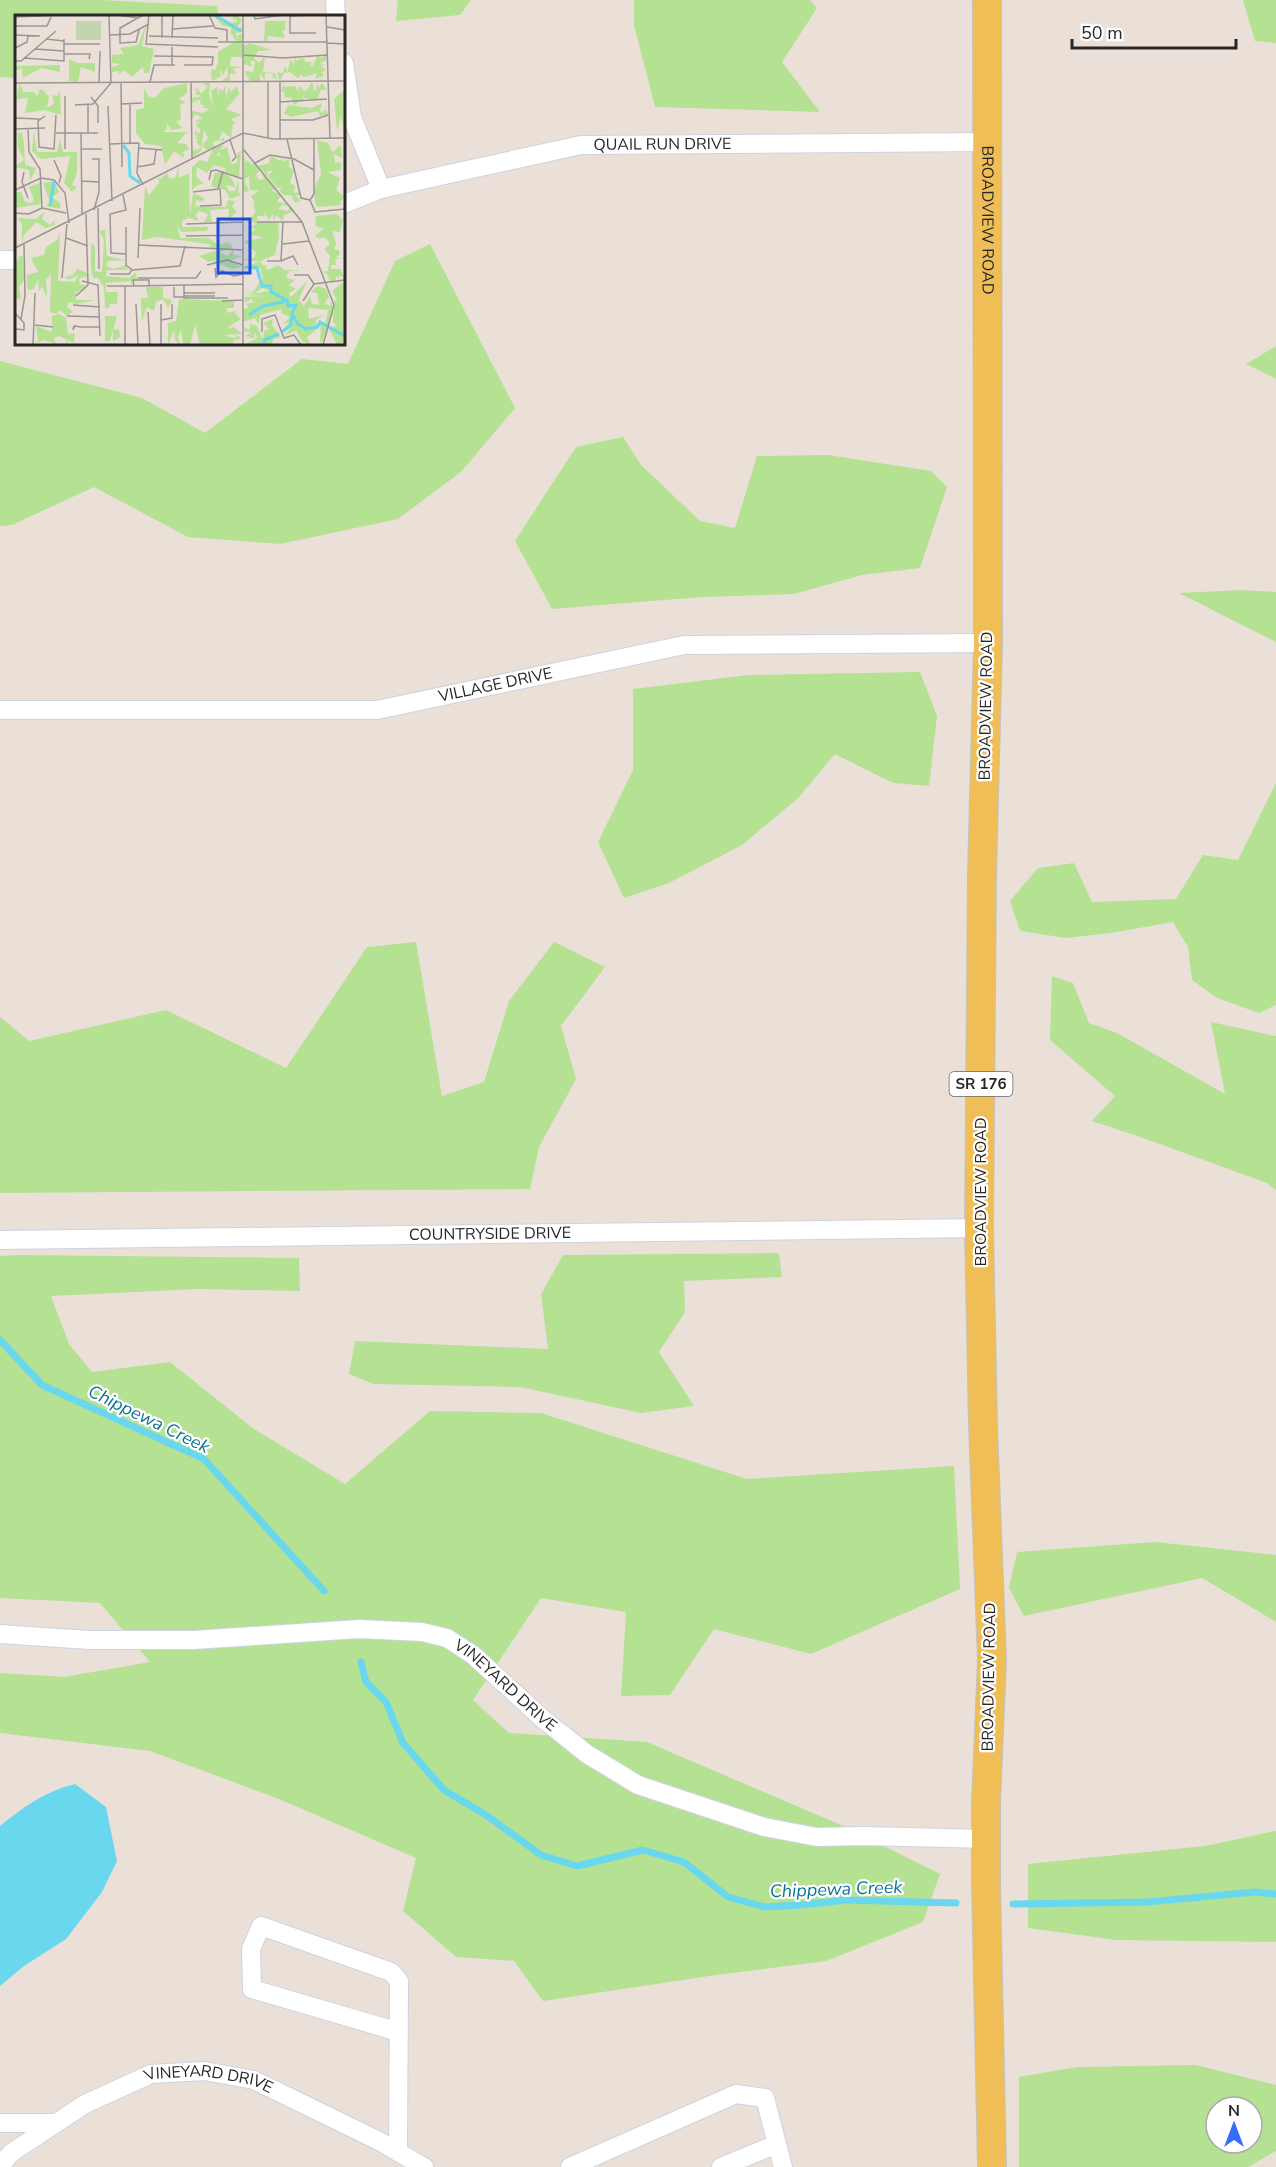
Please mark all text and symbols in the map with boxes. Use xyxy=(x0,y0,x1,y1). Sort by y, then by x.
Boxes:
scale bar xyxy=(1072,12,1236,50)
inset map xyxy=(15,15,345,345)
text: 50 m xyxy=(1081,21,1123,45)
street label: QUAIL RUN DRIVE xyxy=(593,133,731,156)
street label: BROADVIEW ROAD xyxy=(976,145,998,295)
street label: BROADVIEW ROAD xyxy=(974,631,998,781)
street label: VILLAGE DRIVE xyxy=(435,662,554,708)
road number: SR 176 xyxy=(950,1072,1012,1096)
street label: BROADVIEW ROAD xyxy=(970,1117,992,1267)
street label: COUNTRYSIDE DRIVE xyxy=(409,1222,571,1246)
water label: Chippewa Creek xyxy=(84,1379,215,1459)
street label: BROADVIEW ROAD xyxy=(977,1602,1001,1752)
street label: VINEYARD DRIVE xyxy=(449,1634,561,1737)
water label: Chippewa Creek xyxy=(769,1875,904,1903)
street label: VINEYARD DRIVE xyxy=(140,2060,277,2099)
north arrow xyxy=(1204,2095,1264,2155)
text: N xyxy=(1228,2100,1240,2122)

